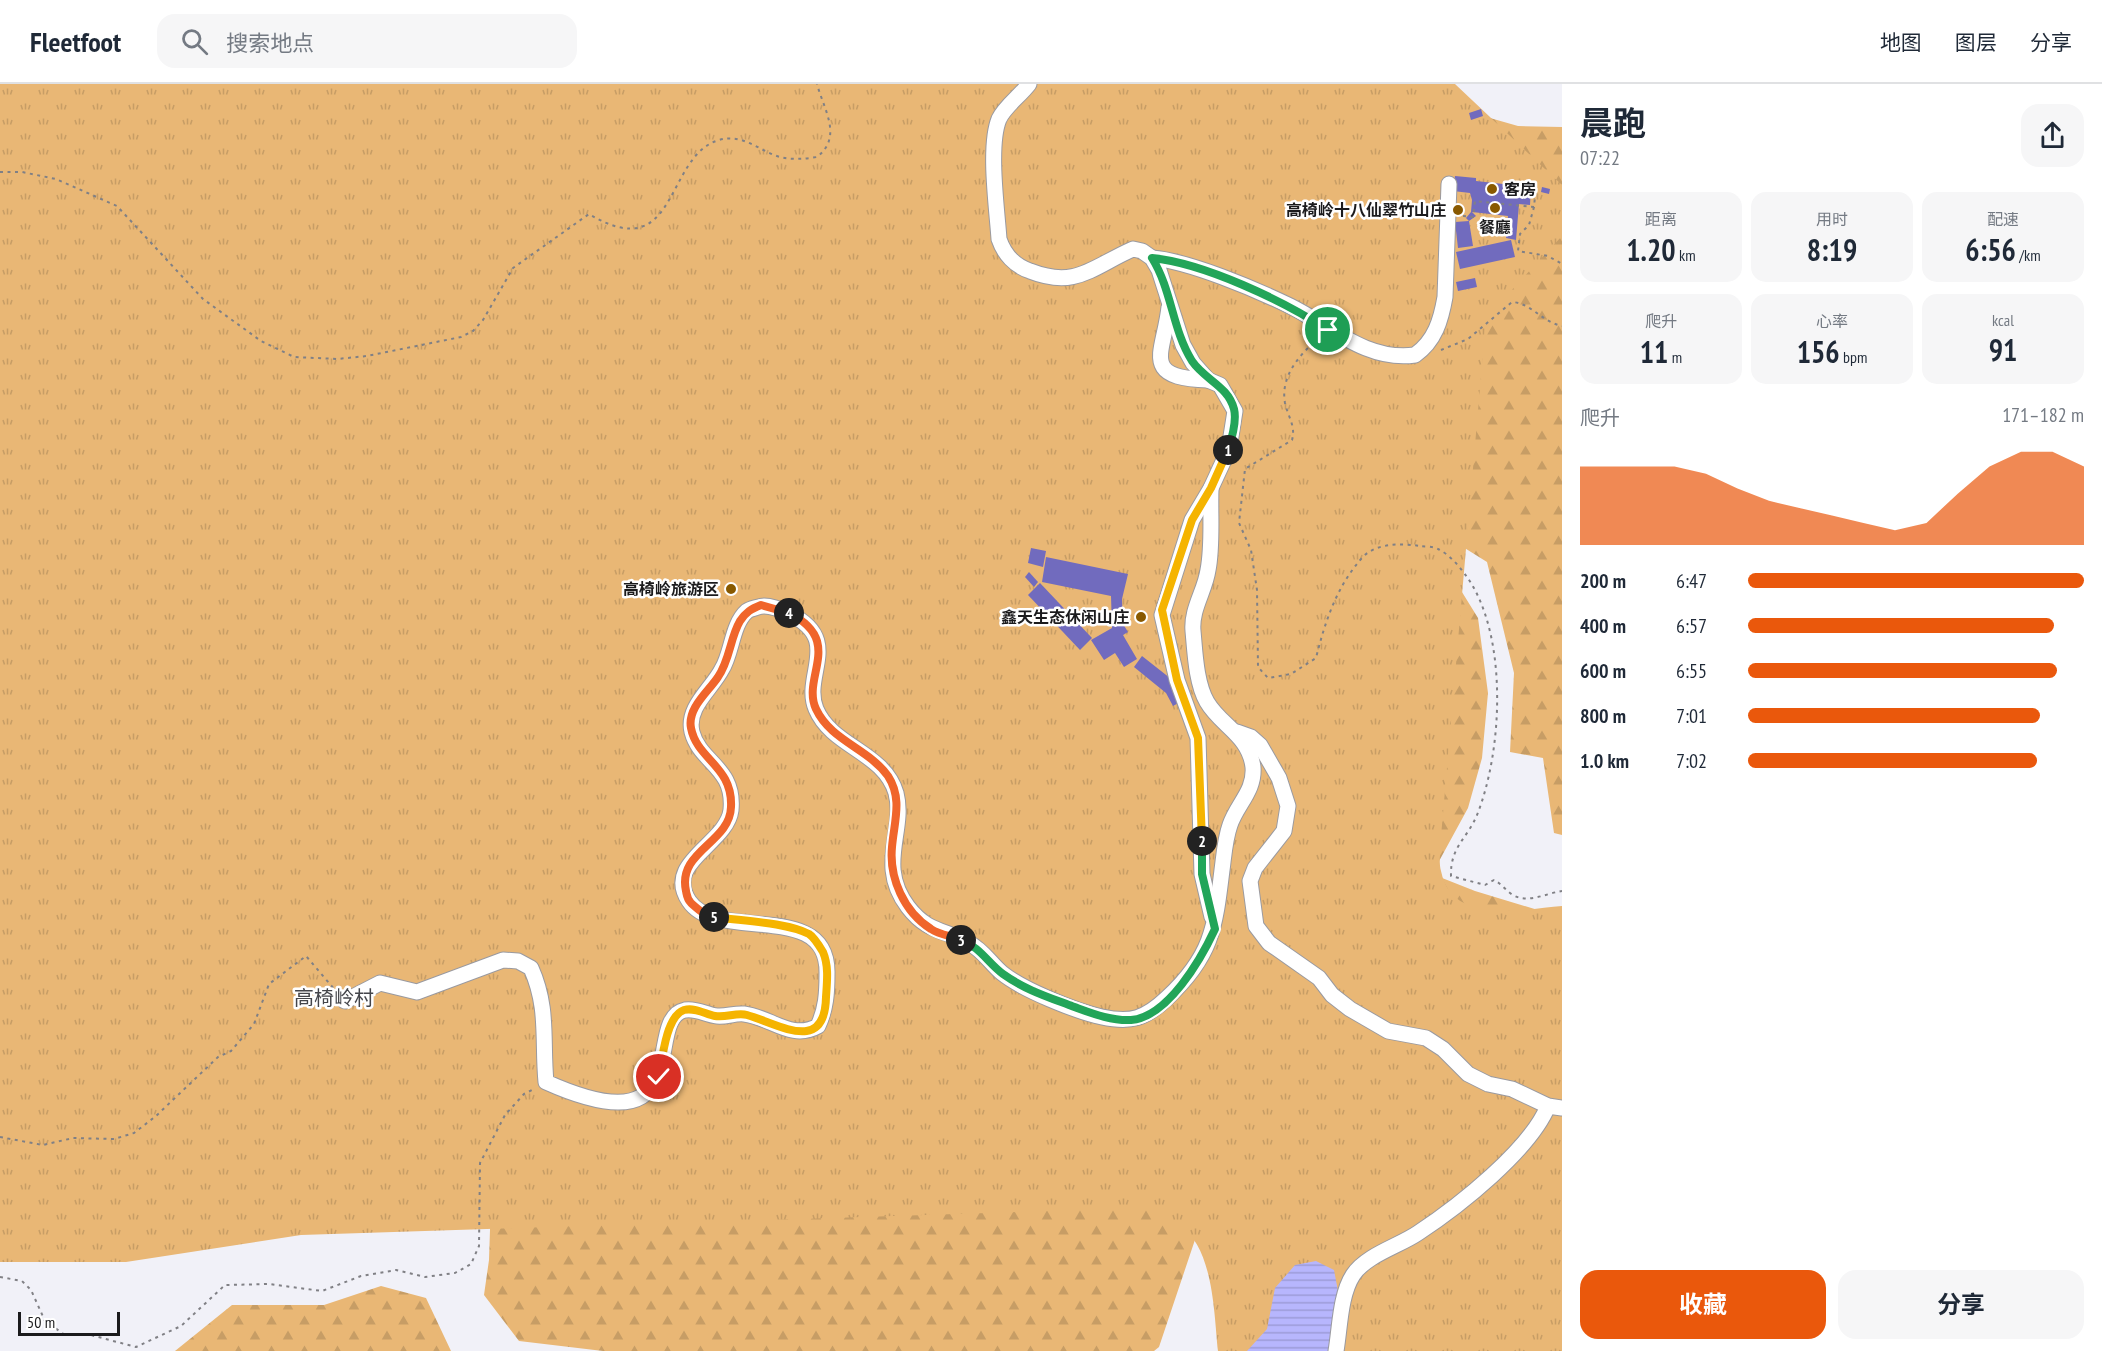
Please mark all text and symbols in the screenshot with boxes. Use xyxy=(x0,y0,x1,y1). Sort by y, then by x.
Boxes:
search box xyxy=(157,14,577,68)
text: Fleetfoot xyxy=(30,23,121,60)
icon: search xyxy=(178,25,211,58)
text: 搜索地点 xyxy=(226,29,314,57)
text: 地图 xyxy=(1880,29,1922,56)
text: 图层 xyxy=(1955,29,1997,56)
text: 分享 xyxy=(2030,29,2072,56)
text: 晨跑 xyxy=(1580,101,1646,144)
button: share xyxy=(2021,104,2084,167)
text: 07:22 xyxy=(1580,145,1620,171)
place label: 客房 xyxy=(1504,179,1536,199)
marker: 客房 xyxy=(1485,182,1499,196)
place label: 高椅岭十八仙翠竹山庄 xyxy=(1286,200,1446,220)
marker: 餐廳 xyxy=(1488,201,1502,215)
marker: 高椅岭十八仙翠竹山庄 xyxy=(1451,203,1465,217)
text: 距离 xyxy=(1645,209,1677,229)
text: 用时 xyxy=(1816,209,1848,229)
text: 配速 xyxy=(1987,209,2019,229)
place label: 餐廳 xyxy=(1479,217,1511,237)
text: 1.20 xyxy=(1626,230,1676,269)
text: 8:19 xyxy=(1807,230,1857,269)
text: 6:56 xyxy=(1965,230,2016,269)
text: km xyxy=(1676,245,1696,265)
text: /km xyxy=(2016,245,2041,265)
pin xyxy=(1302,304,1353,355)
text: kcal xyxy=(1992,310,2014,330)
text: 爬升 xyxy=(1645,311,1677,331)
text: 心率 xyxy=(1816,311,1848,331)
icon: arrive xyxy=(1311,313,1344,346)
text: 91 xyxy=(1989,330,2017,369)
text: 11 xyxy=(1640,332,1668,371)
text: 156 xyxy=(1797,332,1840,371)
text: m xyxy=(1668,347,1682,367)
text: bpm xyxy=(1840,347,1867,367)
text: 171–182 m xyxy=(2002,402,2084,428)
text: 爬升 xyxy=(1580,405,1620,431)
pin: 1 xyxy=(1213,435,1243,465)
text: 1 xyxy=(1224,440,1232,460)
text: 200 m xyxy=(1580,568,1626,594)
text: 6:47 xyxy=(1676,568,1707,594)
place label: 高椅岭旅游区 xyxy=(623,579,719,599)
marker: 高椅岭旅游区 xyxy=(724,582,738,596)
pin: 4 xyxy=(774,598,804,628)
text: 4 xyxy=(785,603,793,623)
place label: 鑫天生态休闲山庄 xyxy=(1001,607,1129,627)
marker: 鑫天生态休闲山庄 xyxy=(1134,610,1148,624)
text: 400 m xyxy=(1580,613,1626,639)
text: 6:57 xyxy=(1676,613,1707,639)
text: 600 m xyxy=(1580,658,1626,684)
text: 6:55 xyxy=(1676,658,1707,684)
text: 800 m xyxy=(1580,703,1626,729)
text: 7:01 xyxy=(1676,703,1707,729)
text: 1.0 km xyxy=(1580,748,1629,774)
text: 7:02 xyxy=(1676,748,1707,774)
pin: 2 xyxy=(1187,826,1217,856)
text: 2 xyxy=(1198,831,1206,851)
pin: 5 xyxy=(699,902,729,932)
text: 5 xyxy=(710,907,718,927)
pin: 3 xyxy=(946,925,976,955)
text: 3 xyxy=(957,930,965,950)
district label: 高椅岭村 xyxy=(294,985,374,1011)
pin xyxy=(633,1051,684,1102)
icon: check xyxy=(642,1060,675,1093)
button: 收藏 xyxy=(1580,1270,1826,1339)
button: 分享 xyxy=(1838,1270,2084,1339)
scale bar xyxy=(18,1309,120,1336)
text: 50 m xyxy=(27,1312,55,1332)

